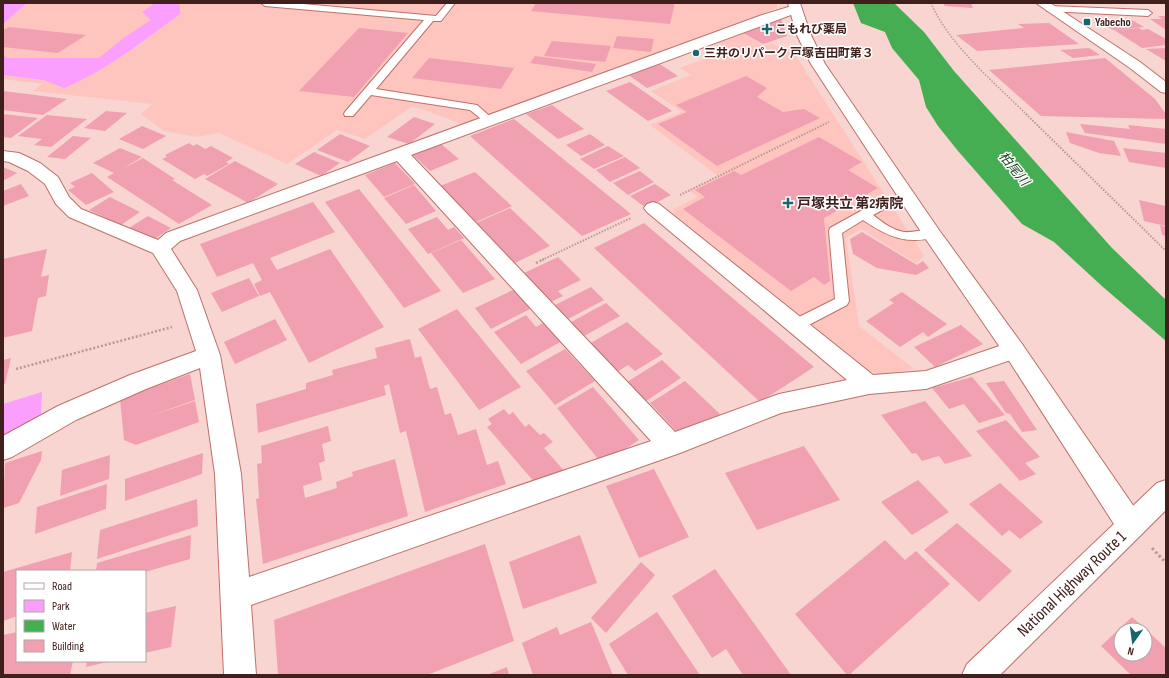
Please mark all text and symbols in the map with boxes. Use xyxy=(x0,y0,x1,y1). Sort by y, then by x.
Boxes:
place label: Yabecho xyxy=(1095,15,1131,30)
marker: Yabecho xyxy=(1082,17,1092,27)
place label: こもれび薬局 xyxy=(775,22,847,37)
marker: こもれび薬局 xyxy=(762,24,772,34)
place label: 三井のリパーク 戸塚吉田町第３ xyxy=(704,46,874,61)
marker: 三井のリパーク 戸塚吉田町第３ xyxy=(691,48,701,58)
water label: 柏尾川 xyxy=(996,149,1034,191)
place label: 戸塚共立 第2病院 xyxy=(797,195,903,212)
marker: 戸塚共立 第2病院 xyxy=(782,197,794,209)
street label: National Highway Route 1 xyxy=(1013,527,1131,641)
legend xyxy=(16,570,146,662)
text: Road xyxy=(52,579,72,594)
text: Park xyxy=(52,599,70,614)
text: Water xyxy=(52,619,76,634)
north arrow xyxy=(1113,622,1153,662)
text: Building xyxy=(52,639,84,654)
text: N xyxy=(1126,644,1135,658)

